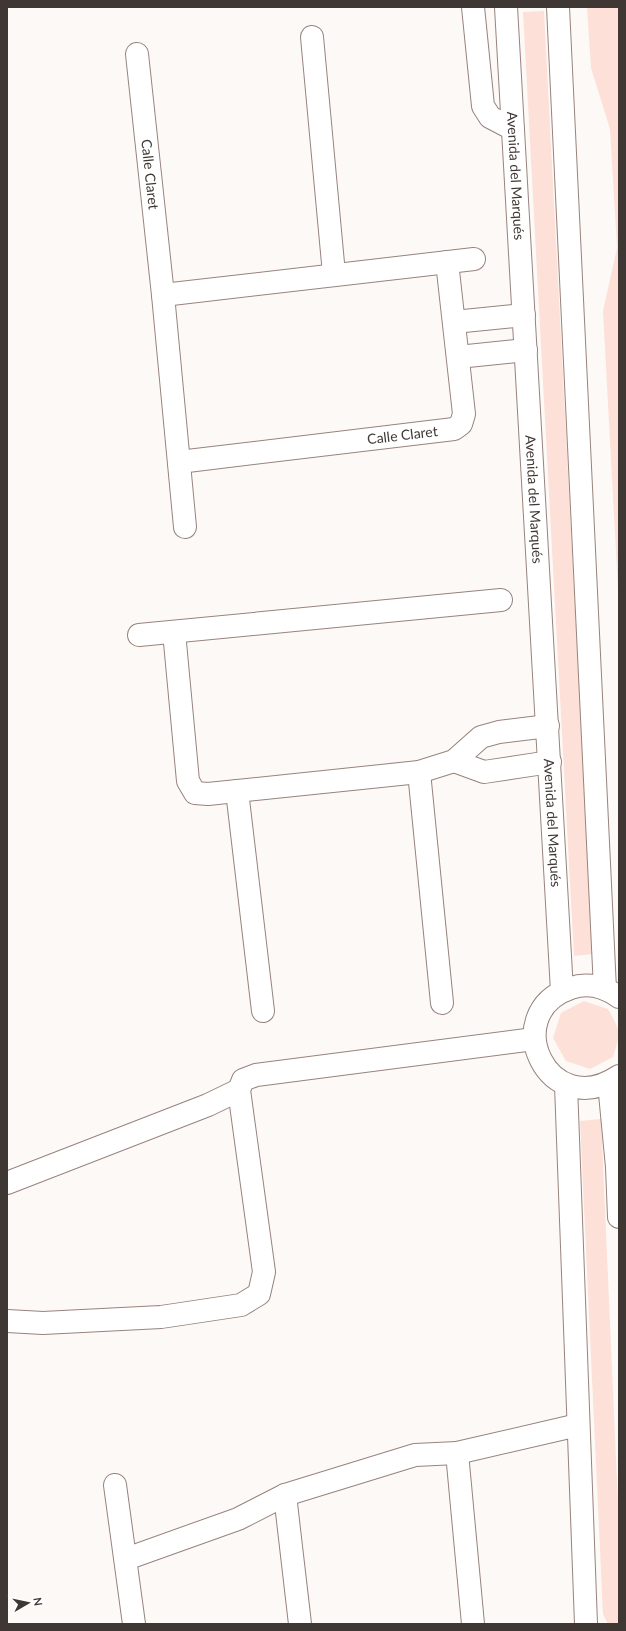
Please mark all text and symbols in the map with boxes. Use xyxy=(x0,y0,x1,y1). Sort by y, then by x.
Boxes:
street label: Avenida del Marqués xyxy=(504,111,528,240)
street label: Calle Claret xyxy=(138,138,163,210)
street label: Calle Claret xyxy=(366,422,438,447)
street label: Avenida del Marqués xyxy=(522,434,547,564)
street label: Avenida del Marqués xyxy=(541,758,565,887)
north arrow xyxy=(8,1583,48,1623)
text: N xyxy=(31,1596,45,1607)

